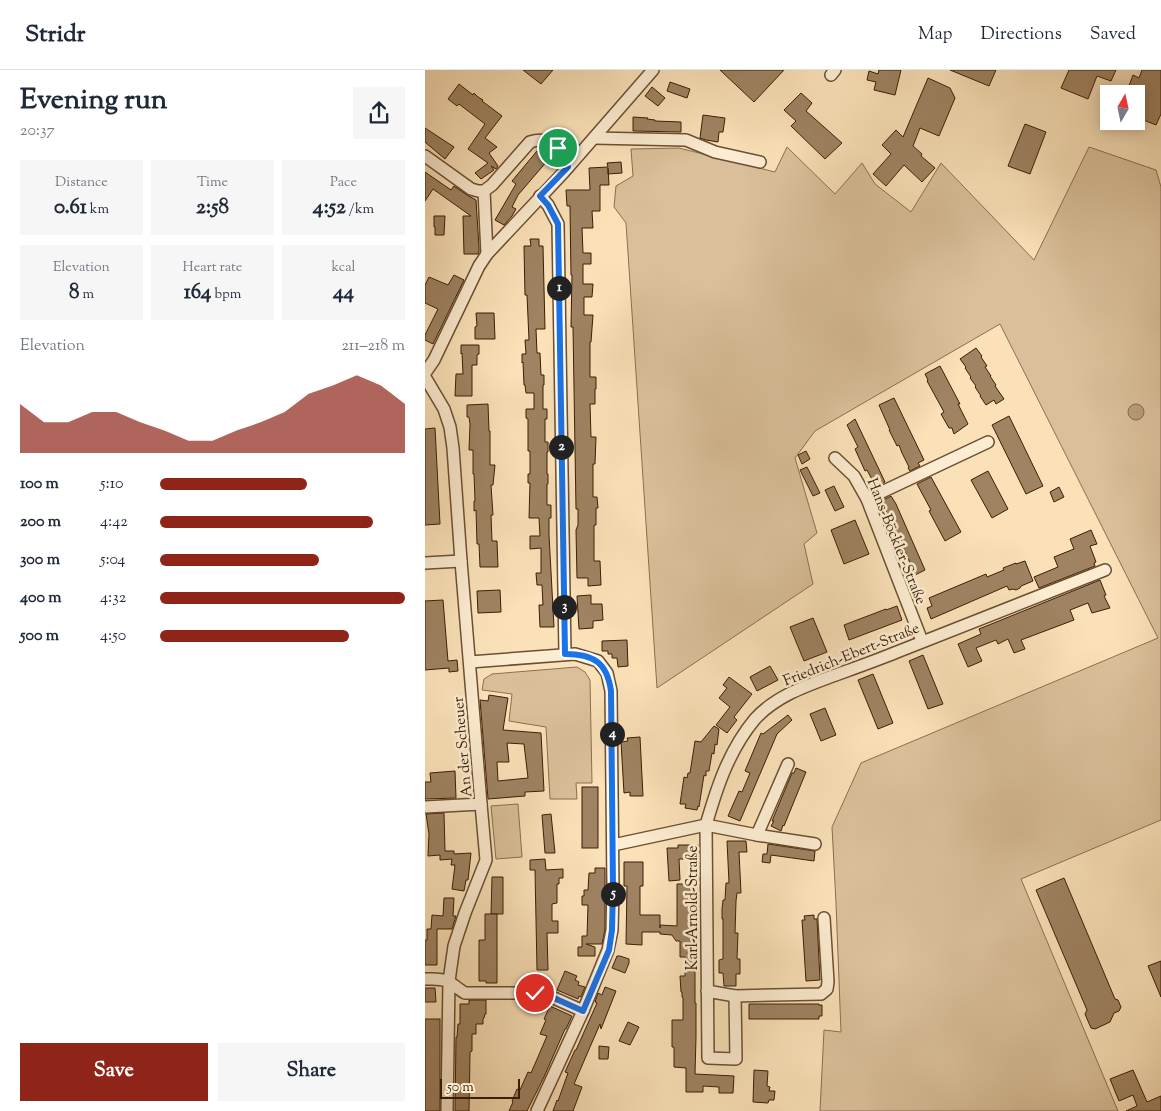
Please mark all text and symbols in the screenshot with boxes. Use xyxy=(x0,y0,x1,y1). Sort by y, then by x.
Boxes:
text: Stridr xyxy=(25,18,86,52)
text: Map xyxy=(918,22,953,48)
text: Directions xyxy=(981,22,1062,48)
text: Saved xyxy=(1090,22,1136,48)
text: Evening run xyxy=(20,81,167,121)
north arrow xyxy=(1100,85,1145,130)
map controls xyxy=(1100,85,1145,130)
button: share xyxy=(353,87,405,139)
text: 20:37 xyxy=(20,120,54,143)
pin xyxy=(537,127,579,169)
icon: arrive xyxy=(544,134,572,162)
text: Distance xyxy=(55,173,108,193)
text: Time xyxy=(197,173,228,193)
text: Pace xyxy=(330,173,357,193)
text: 0.61 xyxy=(54,193,87,223)
text: 2:58 xyxy=(196,193,229,223)
text: 4:52 xyxy=(313,193,346,223)
text: km xyxy=(87,200,109,220)
text: /km xyxy=(346,200,374,220)
text: Elevation xyxy=(53,258,110,278)
text: Heart rate xyxy=(183,258,242,278)
text: kcal xyxy=(331,258,356,278)
pin: 1 xyxy=(547,276,571,300)
text: 8 xyxy=(69,278,79,308)
text: 164 xyxy=(184,278,211,308)
text: 44 xyxy=(333,278,354,308)
text: 1 xyxy=(557,278,562,298)
text: m xyxy=(79,285,94,305)
text: bpm xyxy=(211,285,241,305)
text: Elevation xyxy=(20,335,85,358)
text: 211–218 m xyxy=(341,335,405,358)
pin: 2 xyxy=(549,434,573,460)
text: 2 xyxy=(558,437,565,457)
text: 100 m xyxy=(20,473,59,496)
text: 5:10 xyxy=(100,473,123,496)
street label: Hans-Böckler-Straße xyxy=(861,475,931,608)
text: 200 m xyxy=(20,511,61,534)
text: 4:42 xyxy=(100,511,128,534)
text: 300 m xyxy=(20,549,60,572)
text: 5:04 xyxy=(100,549,125,572)
text: 400 m xyxy=(20,587,62,610)
text: 4:32 xyxy=(100,587,126,610)
pin: 3 xyxy=(551,594,577,620)
text: 3 xyxy=(562,597,567,617)
street label: Friedrich-Ebert-Straße xyxy=(780,618,923,692)
text: 500 m xyxy=(20,625,59,648)
text: 4:50 xyxy=(100,625,126,648)
street label: An der Scheuer xyxy=(449,695,478,798)
pin: 4 xyxy=(599,722,625,746)
text: 4 xyxy=(609,724,616,744)
street label: Karl-Arnold-Straße xyxy=(683,846,704,970)
pin: 5 xyxy=(601,882,625,906)
text: 5 xyxy=(611,884,616,904)
pin xyxy=(514,972,556,1014)
icon: check xyxy=(521,979,549,1007)
button: Save xyxy=(20,1043,208,1101)
button: Share xyxy=(218,1043,405,1101)
scale bar xyxy=(440,1076,520,1099)
text: 50 m xyxy=(447,1078,474,1098)

